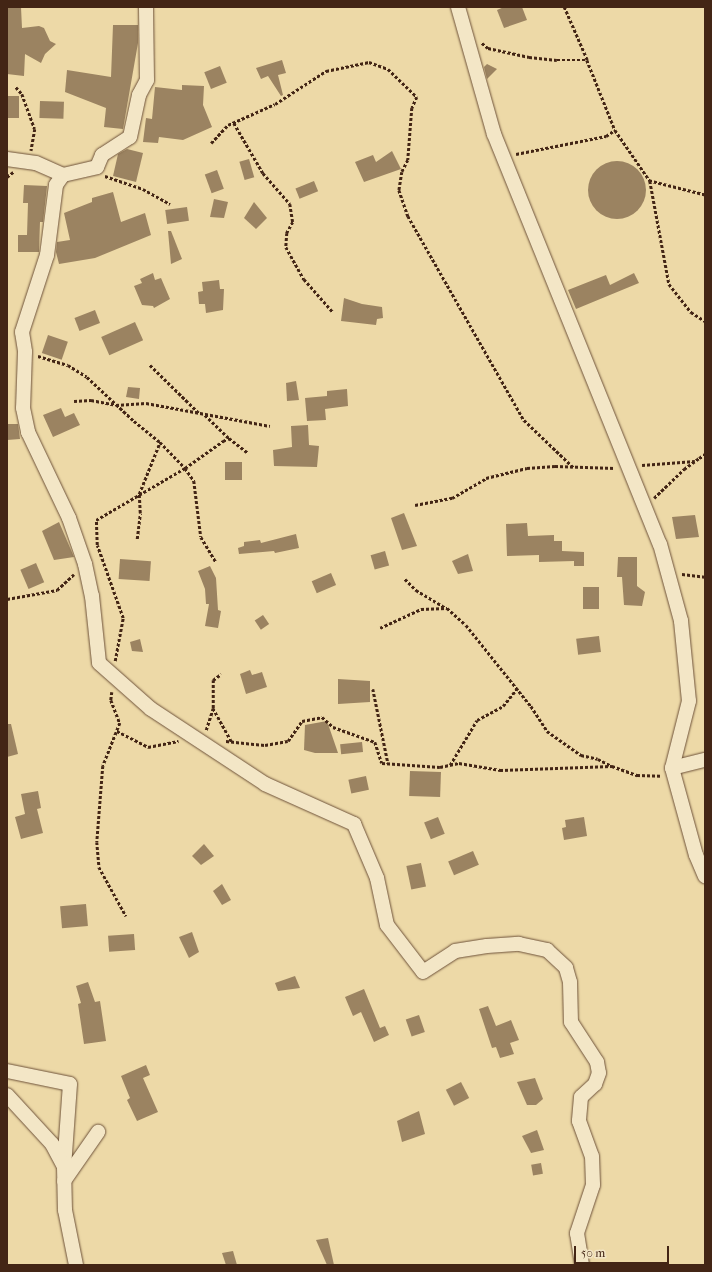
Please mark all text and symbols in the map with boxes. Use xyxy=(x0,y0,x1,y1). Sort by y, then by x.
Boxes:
scale bar xyxy=(576,1238,671,1264)
text: 50 m xyxy=(581,1246,605,1260)

